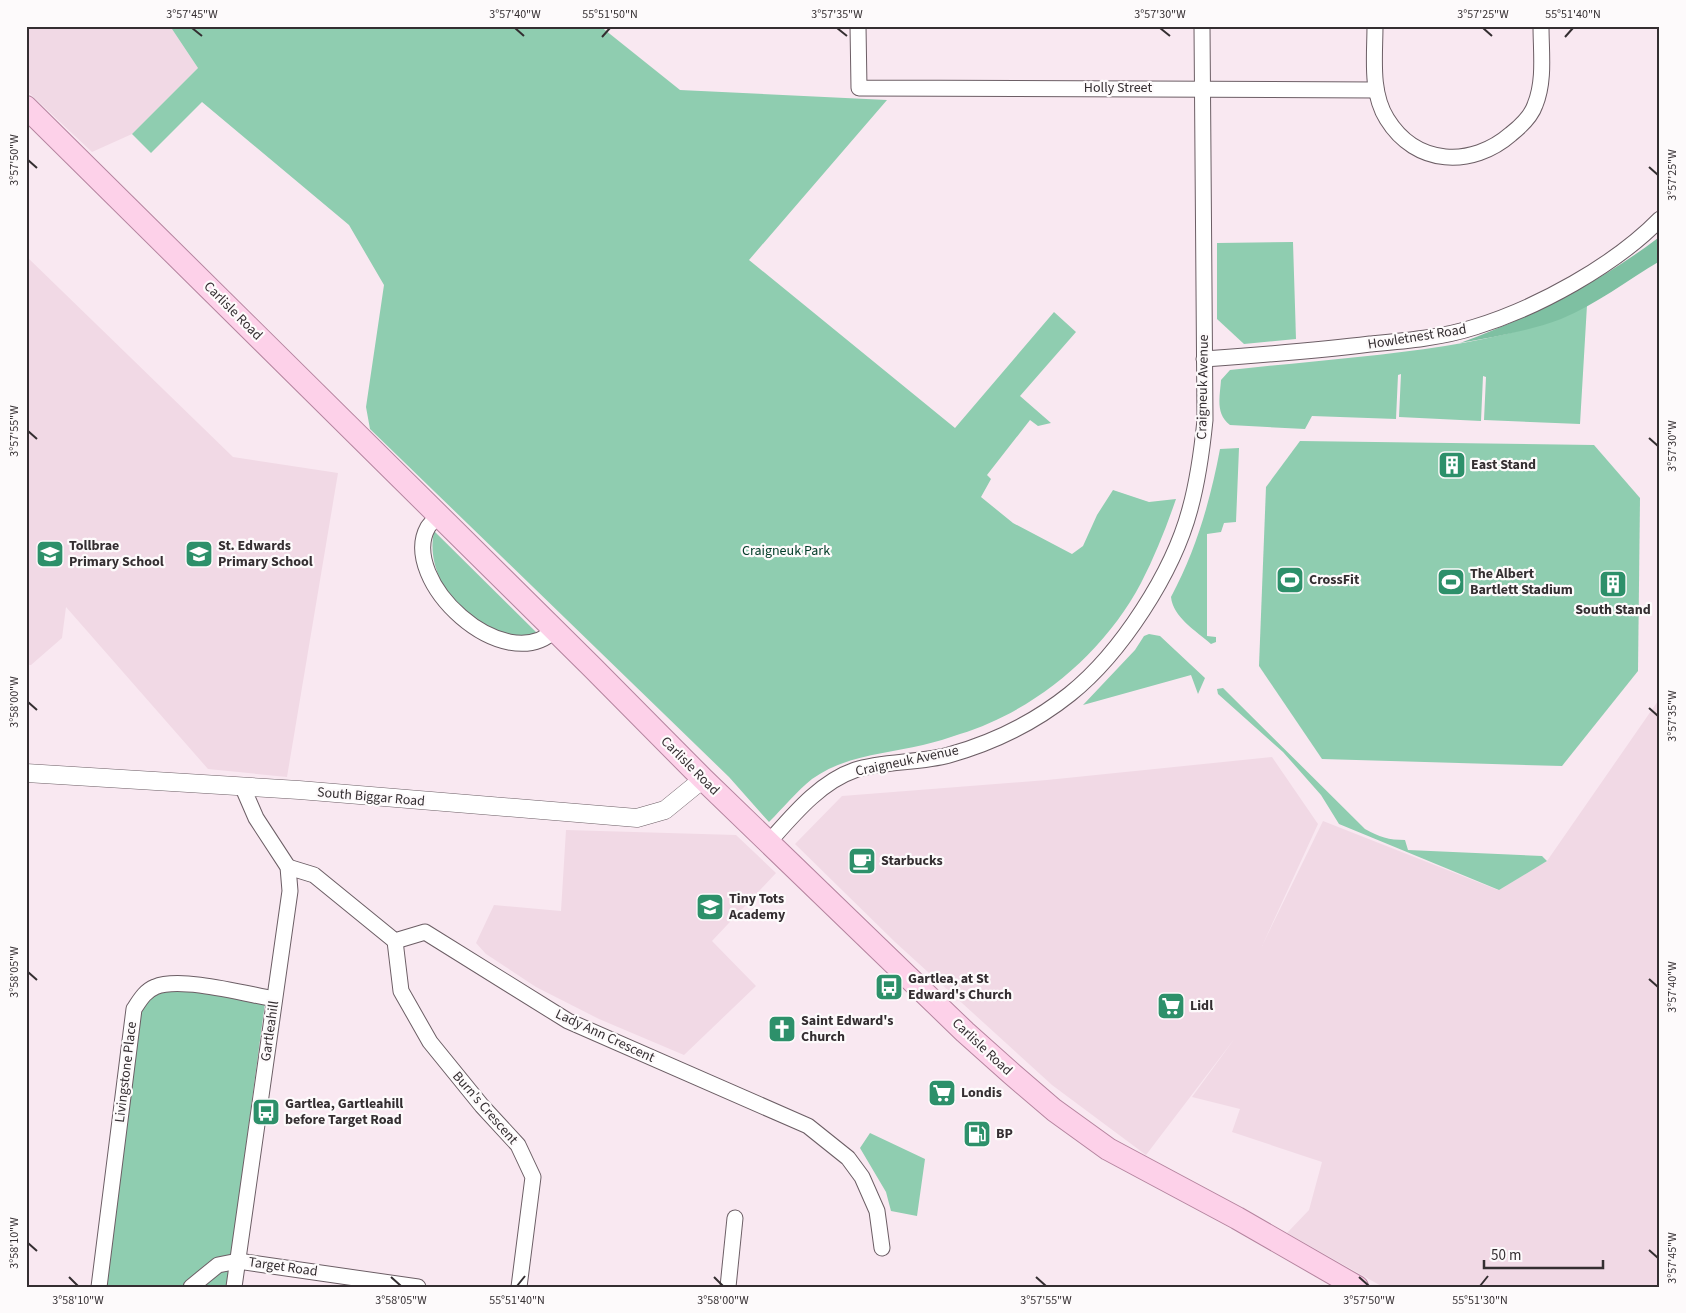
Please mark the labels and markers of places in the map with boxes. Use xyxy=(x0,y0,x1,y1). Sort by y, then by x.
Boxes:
building icon: East Stand xyxy=(1437,450,1467,480)
place label: East Stand xyxy=(1471,455,1536,475)
place label: Tollbrae Primary School xyxy=(69,536,164,572)
place label: St. Edwards Primary School xyxy=(218,536,313,572)
school or university icon: Tollbrae Primary School xyxy=(35,539,65,569)
school or university icon: St. Edwards Primary School xyxy=(184,539,214,569)
place label: The Albert Bartlett Stadium xyxy=(1470,564,1573,600)
sports icon: CrossFit xyxy=(1275,565,1305,595)
sports icon: The Albert Bartlett Stadium xyxy=(1436,567,1466,597)
building icon: South Stand xyxy=(1598,569,1628,599)
place label: CrossFit xyxy=(1309,570,1360,590)
place label: South Stand xyxy=(1575,600,1651,620)
cafe icon: Starbucks xyxy=(847,846,877,876)
place label: Starbucks xyxy=(881,851,943,871)
place label: Tiny Tots Academy xyxy=(728,889,786,925)
school or university icon: Tiny Tots Academy xyxy=(695,892,725,922)
place label: Gartlea, at St Edward's Church xyxy=(908,969,1012,1005)
bus stop icon: Gartlea, at St Edward's Church xyxy=(874,972,904,1002)
supermarket icon: Lidl xyxy=(1156,991,1186,1021)
place label: Lidl xyxy=(1190,996,1213,1016)
place label: Saint Edward's Church xyxy=(801,1011,893,1047)
church icon: Saint Edward's Church xyxy=(767,1014,797,1044)
supermarket icon: Londis xyxy=(927,1078,957,1108)
place label: Londis xyxy=(961,1083,1002,1103)
place label: Gartlea, Gartleahill before Target Road xyxy=(285,1094,403,1130)
bus stop icon: Gartlea, Gartleahill before Target Road xyxy=(251,1097,281,1127)
fuel station icon: BP xyxy=(962,1119,992,1149)
place label: BP xyxy=(996,1124,1013,1144)

